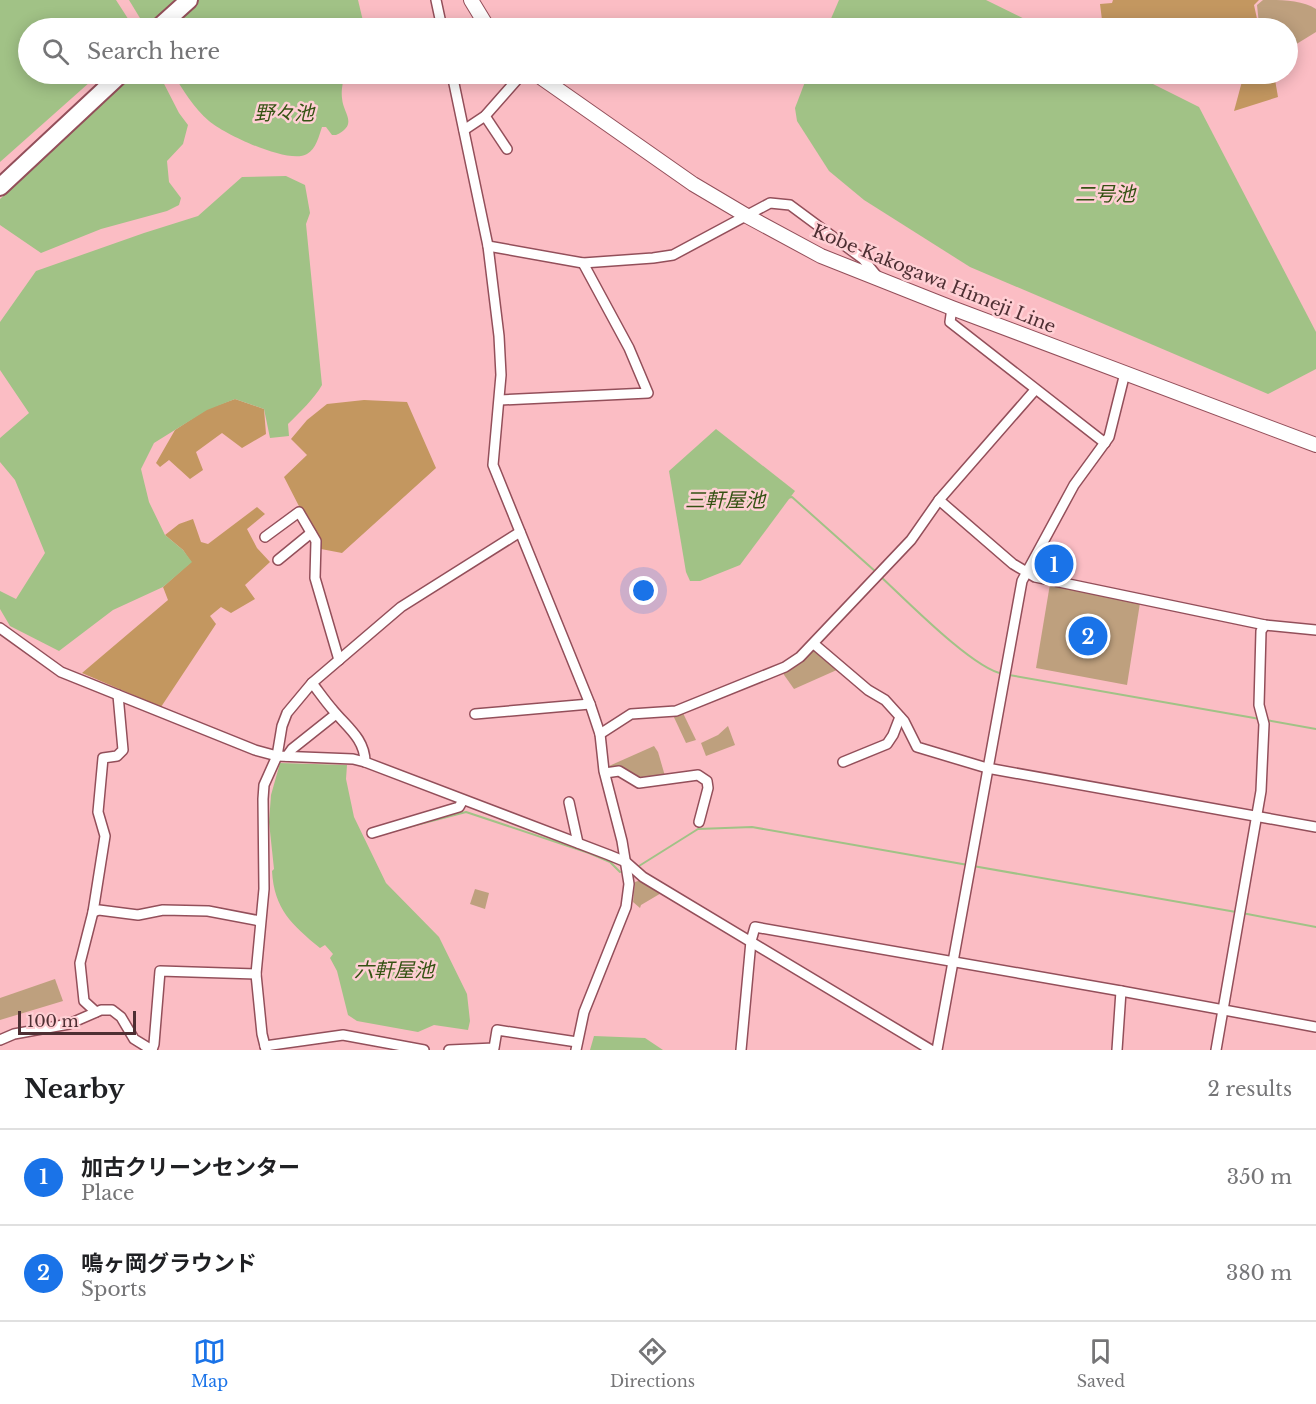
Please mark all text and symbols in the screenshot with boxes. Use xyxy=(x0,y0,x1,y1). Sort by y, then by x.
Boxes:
search box xyxy=(18,18,1298,84)
icon: search xyxy=(39,35,72,68)
text: Search here xyxy=(87,38,220,65)
water label: 野々池 xyxy=(254,101,316,125)
water label: 二号池 xyxy=(1075,182,1137,206)
street label: Kobe Kakogawa Himeji Line xyxy=(809,220,1059,338)
water label: 三軒屋池 xyxy=(685,488,767,512)
pin: 1 xyxy=(1034,542,1074,586)
your location xyxy=(629,576,658,605)
pin: 2 xyxy=(1068,614,1108,658)
water label: 六軒屋池 xyxy=(354,958,436,982)
scale bar xyxy=(18,1008,136,1036)
text: 100 m xyxy=(27,1011,79,1031)
text: Nearby xyxy=(24,1073,125,1105)
text: 2 results xyxy=(1208,1077,1292,1101)
text: 加古クリーンセンター xyxy=(81,1154,300,1181)
text: 1 xyxy=(39,1165,48,1189)
text: 350 m xyxy=(1227,1165,1292,1189)
text: Place xyxy=(81,1181,135,1205)
text: 鳴ヶ岡グラウンド xyxy=(81,1250,257,1277)
text: 2 xyxy=(37,1261,50,1285)
text: 380 m xyxy=(1226,1261,1292,1285)
text: Sports xyxy=(81,1277,147,1301)
tab: Map xyxy=(191,1335,228,1391)
tab: Directions xyxy=(610,1335,695,1391)
tab: Saved xyxy=(1077,1335,1125,1391)

